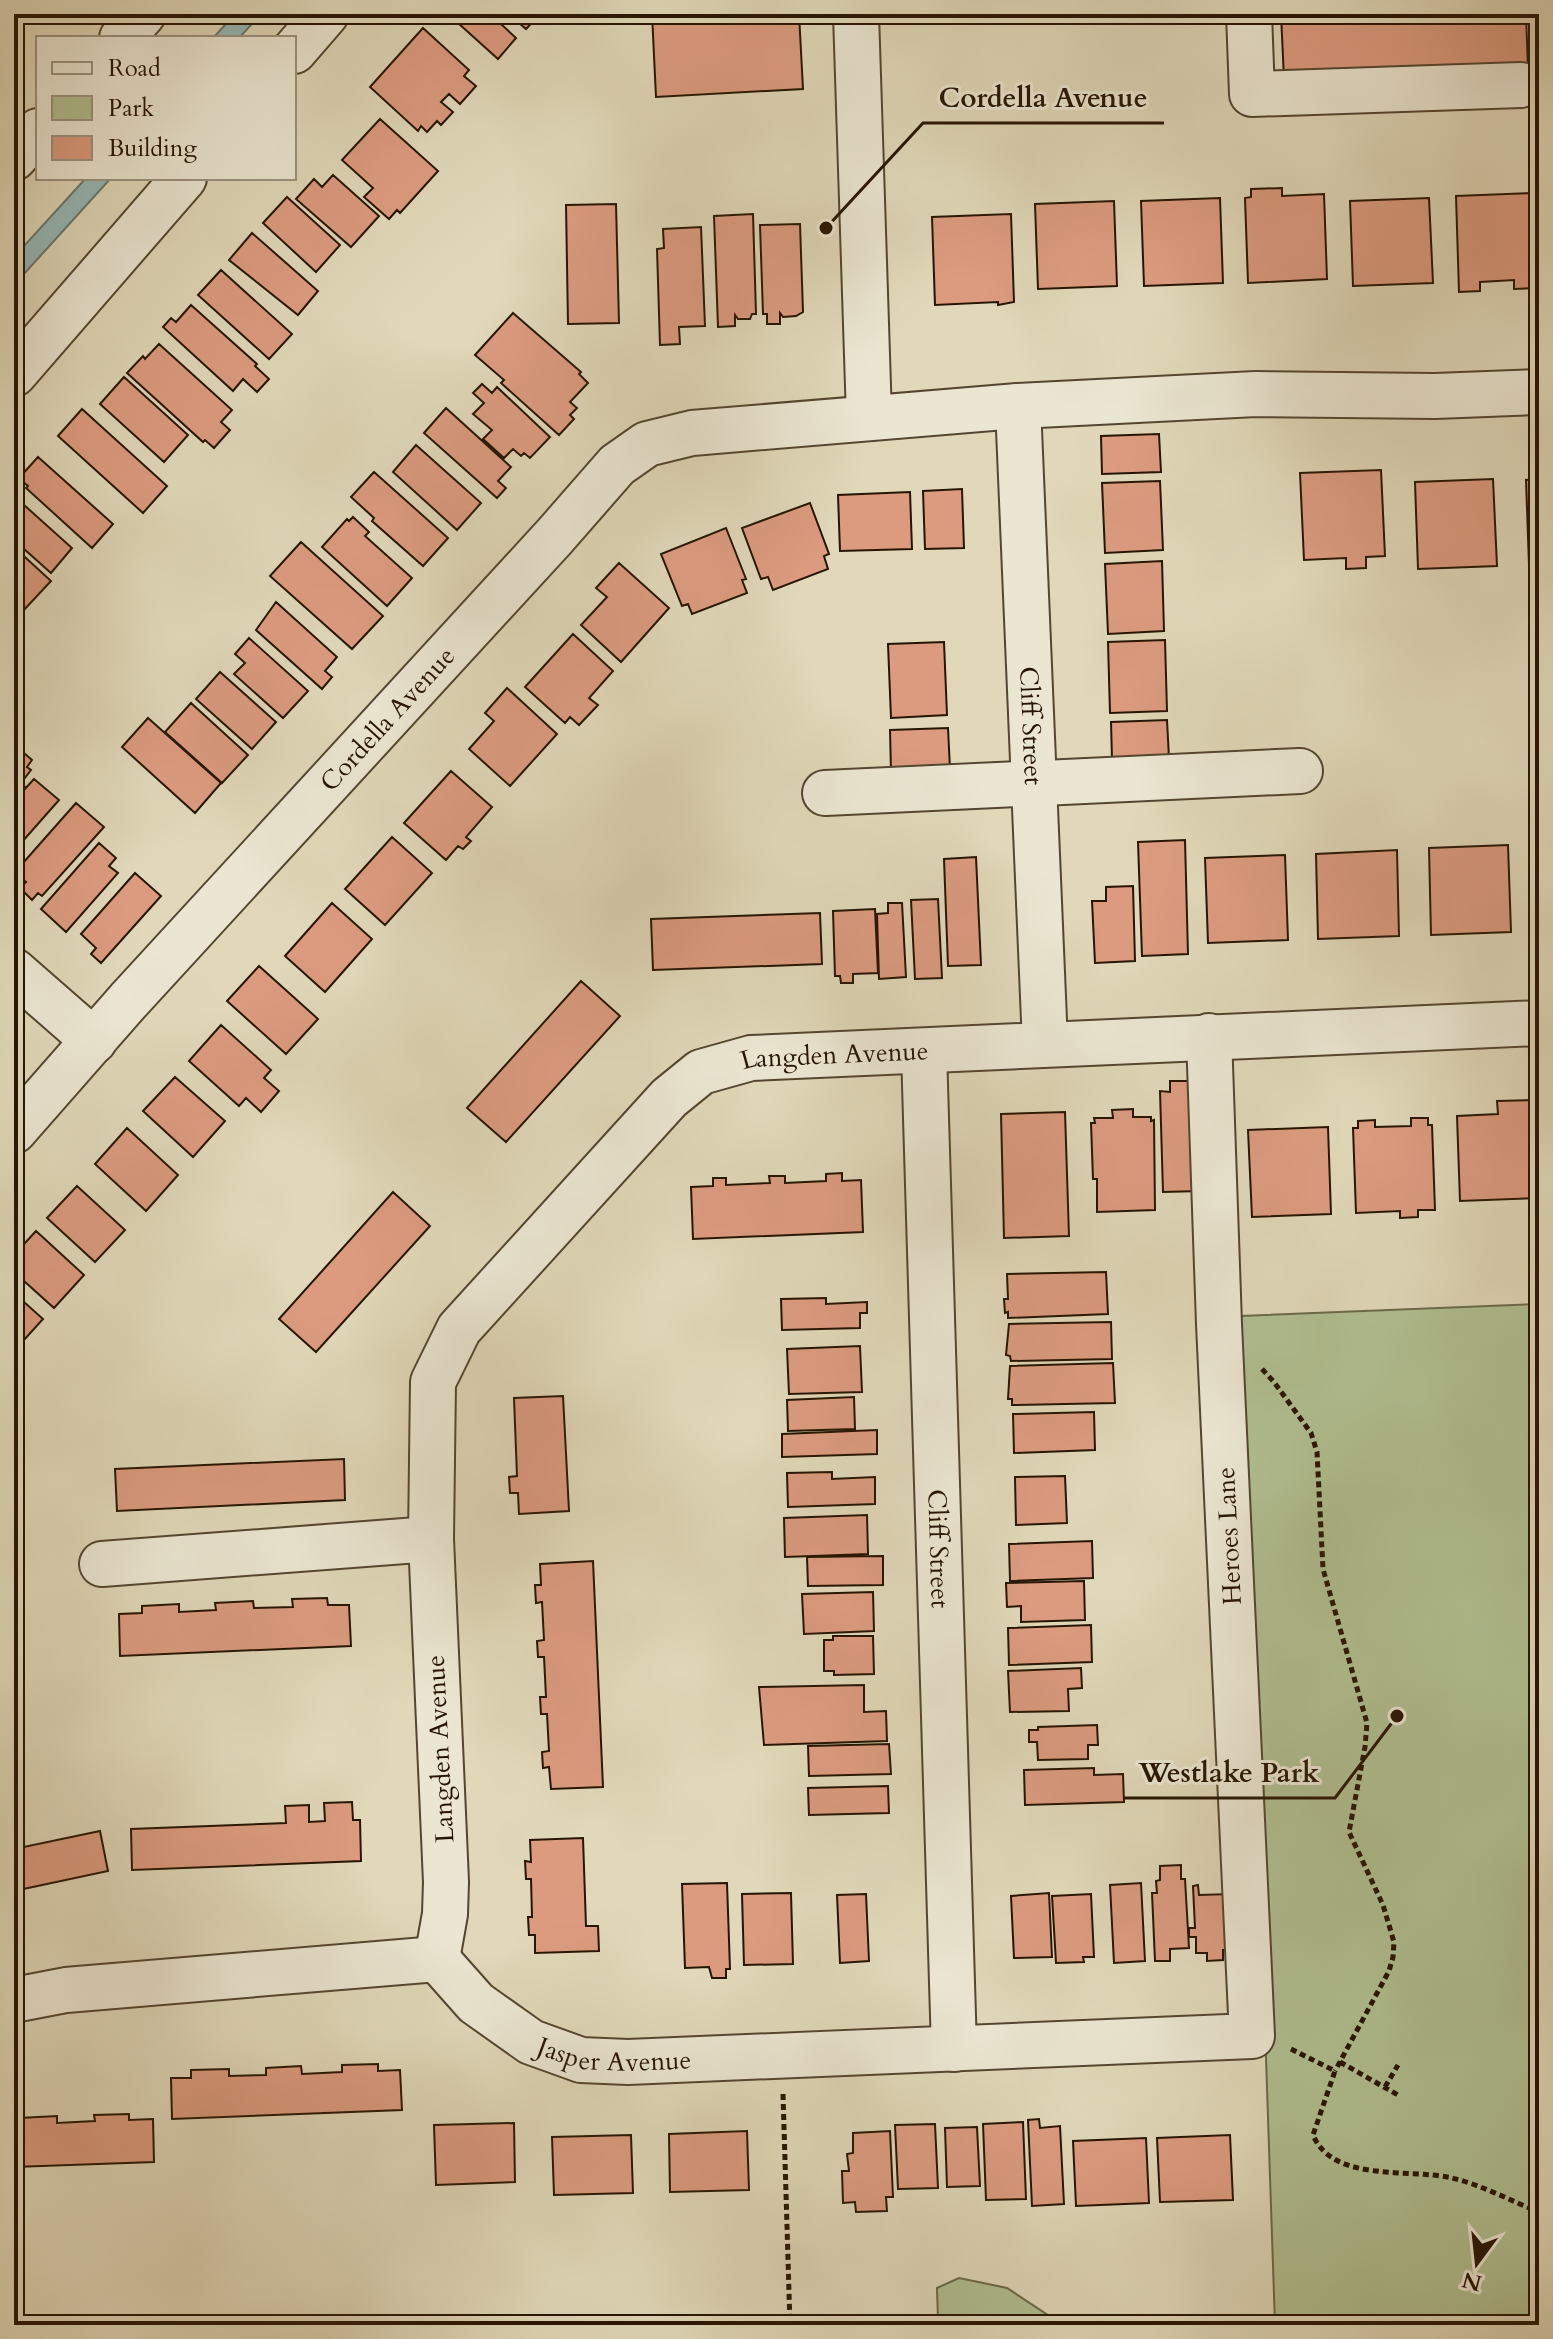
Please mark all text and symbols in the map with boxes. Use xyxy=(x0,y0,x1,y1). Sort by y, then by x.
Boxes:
legend xyxy=(36,36,296,180)
text: Road xyxy=(108,52,161,85)
callout: Cordella Avenue xyxy=(923,71,1164,123)
text: Cordella Avenue xyxy=(938,79,1148,117)
text: Park xyxy=(108,92,154,125)
text: Building xyxy=(108,132,198,165)
street label: Cordella Avenue xyxy=(312,639,463,799)
street label: Cliff Street xyxy=(1012,666,1052,786)
street label: Langden Avenue xyxy=(736,1033,929,1078)
street label: Heroes Lane xyxy=(1208,1466,1250,1606)
street label: Cliff Street xyxy=(920,1489,958,1609)
street label: Langden Avenue xyxy=(418,1654,462,1844)
callout: Westlake Park xyxy=(1123,1746,1335,1798)
text: Westlake Park xyxy=(1138,1754,1320,1792)
street label: Jasper Avenue xyxy=(529,2027,692,2080)
north arrow xyxy=(1437,2223,1517,2303)
text: N xyxy=(1459,2264,1485,2298)

